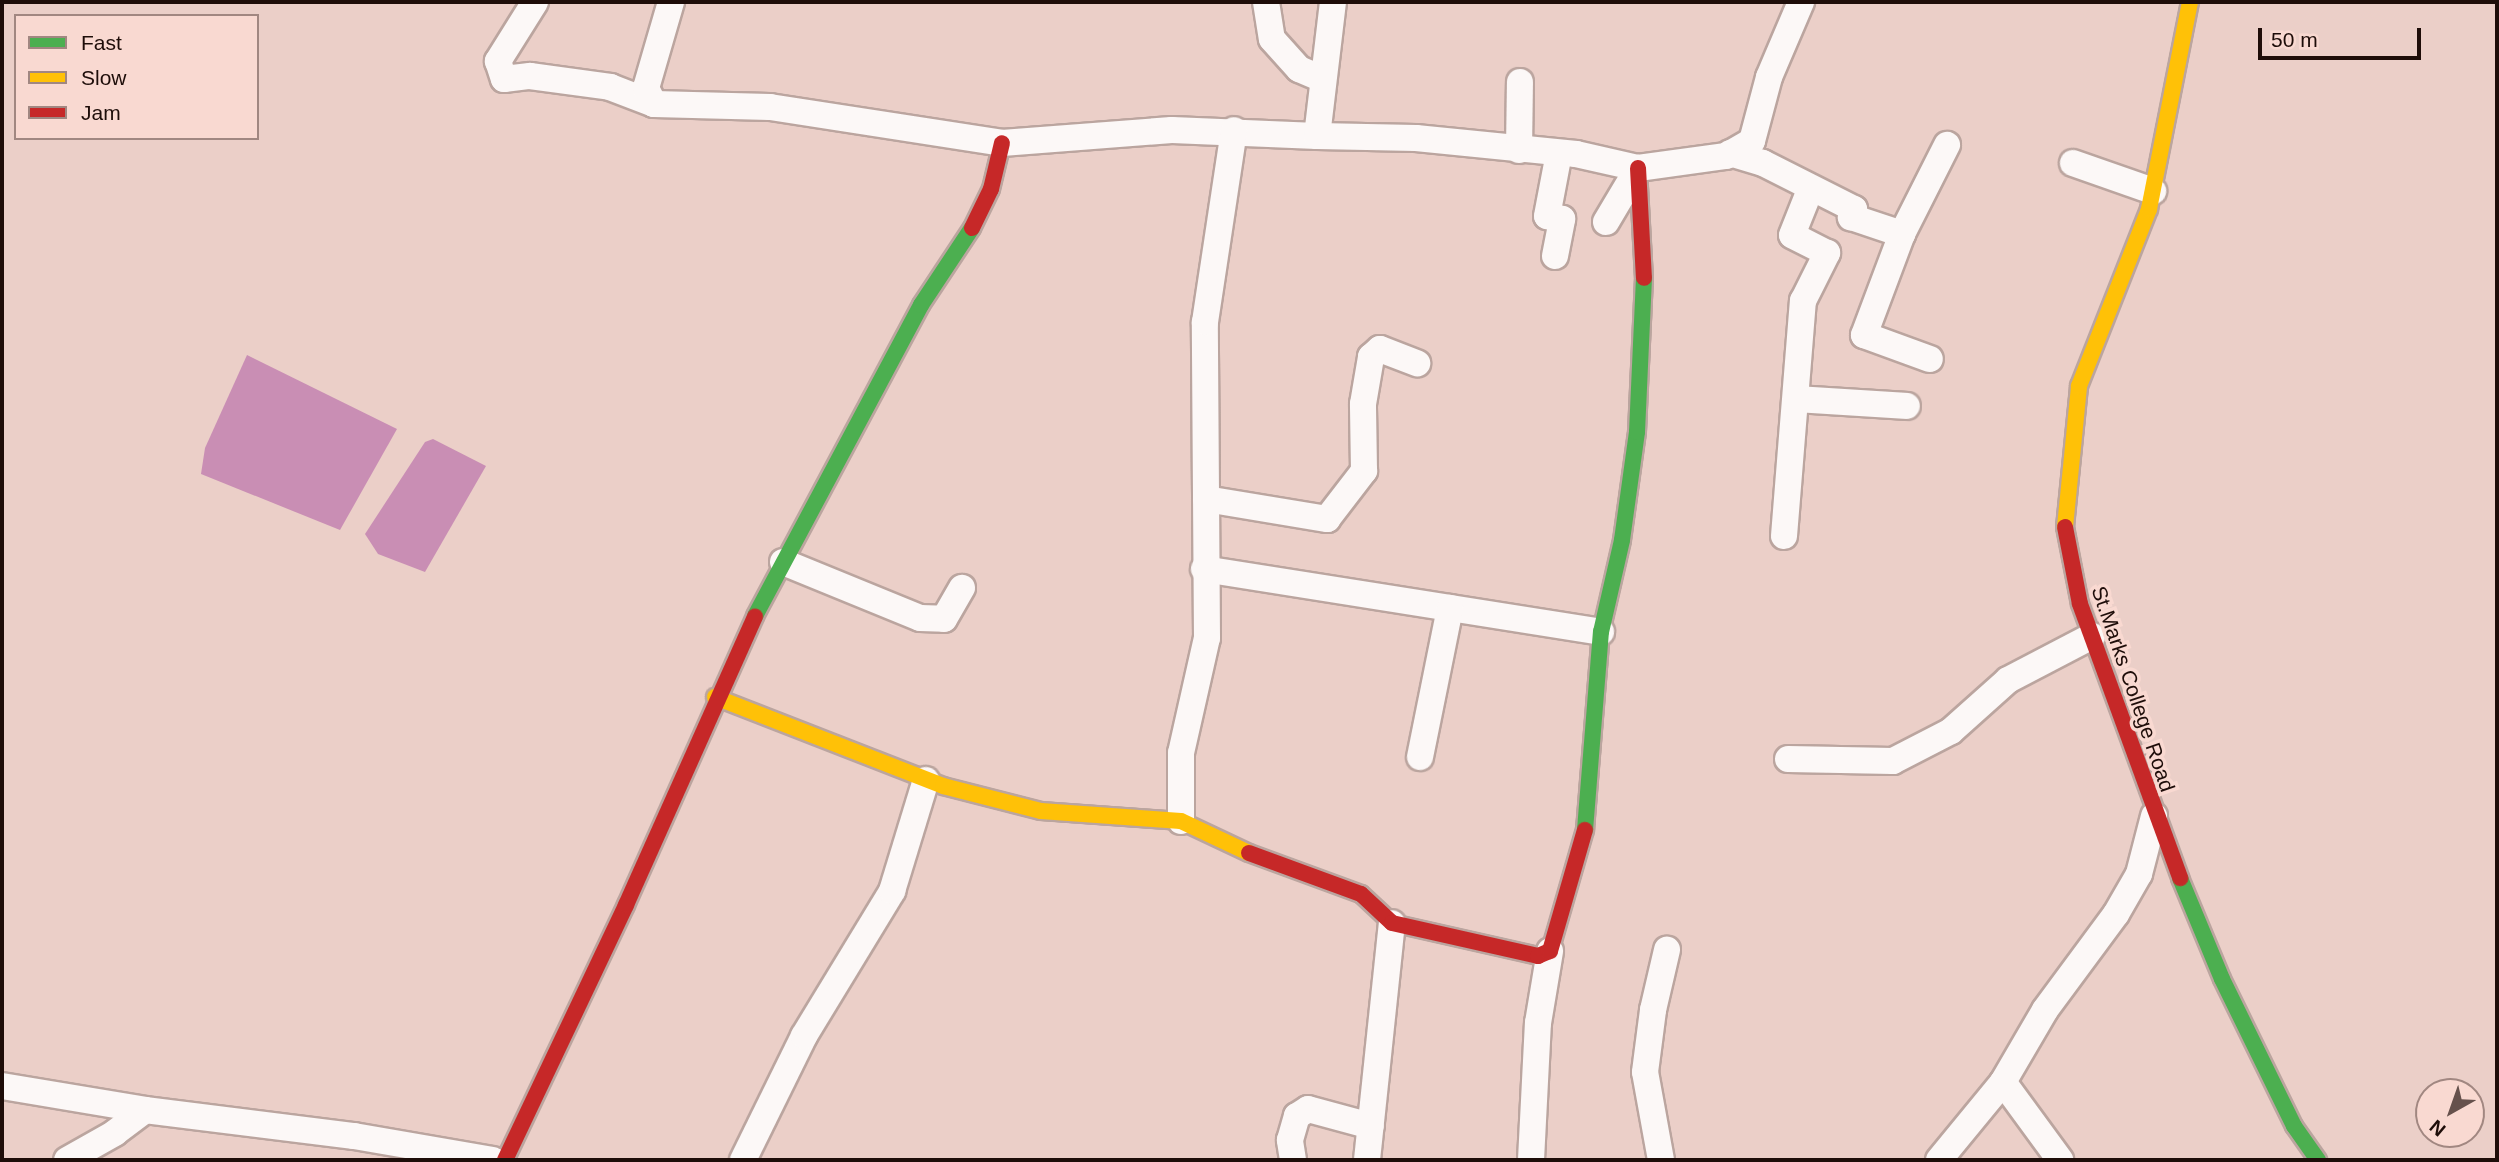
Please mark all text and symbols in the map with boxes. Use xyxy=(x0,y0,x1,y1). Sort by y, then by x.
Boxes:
legend xyxy=(14,14,259,140)
scale bar xyxy=(2261,14,2424,58)
text: 50 m xyxy=(2271,28,2318,51)
text: Fast xyxy=(81,31,122,54)
text: Slow xyxy=(81,66,127,89)
text: Jam xyxy=(81,101,121,124)
street label: St.Marks College Road xyxy=(2086,583,2180,795)
north arrow xyxy=(2415,1078,2485,1148)
text: N xyxy=(2425,1115,2449,1140)

